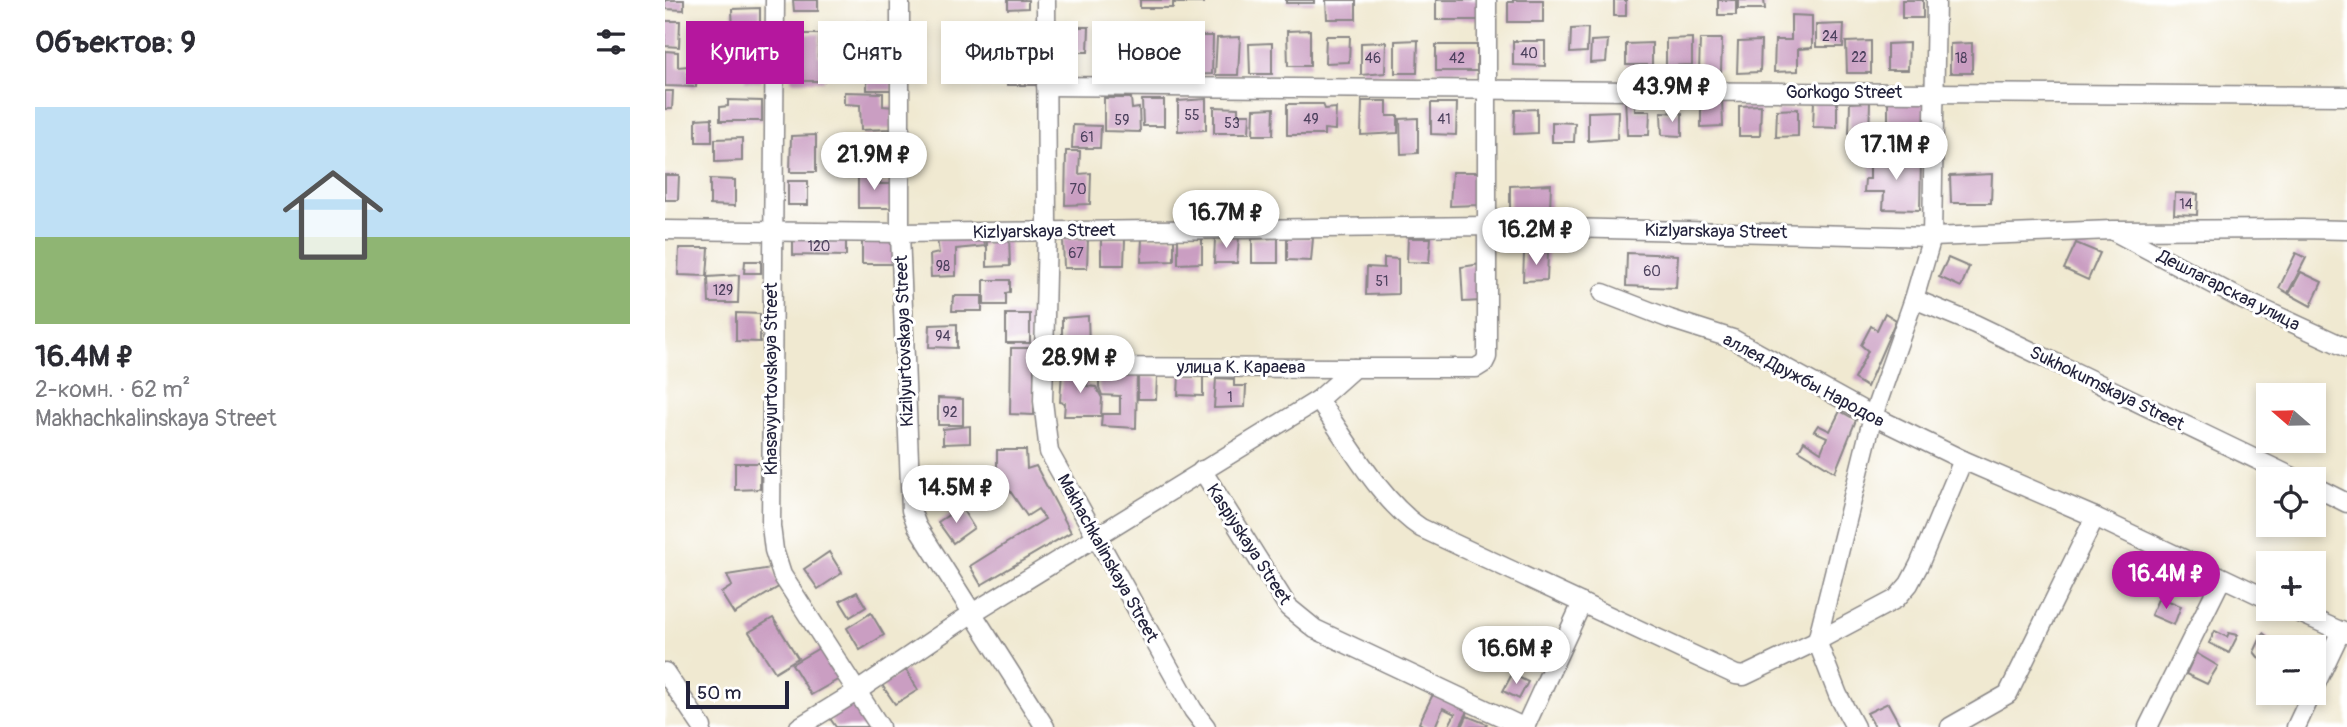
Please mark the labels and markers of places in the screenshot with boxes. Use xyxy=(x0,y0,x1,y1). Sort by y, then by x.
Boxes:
pin: 43.9M ₽ xyxy=(1607,64,1737,124)
pin: 17.1M ₽ xyxy=(1831,122,1961,182)
pin: 21.9M ₽ xyxy=(809,132,939,192)
pin: 16.7M ₽ xyxy=(1161,190,1291,250)
pin: 16.2M ₽ xyxy=(1471,208,1601,267)
pin: 28.9M ₽ xyxy=(1015,336,1145,395)
pin: 14.5M ₽ xyxy=(891,466,1021,525)
pin: 16.4M ₽ xyxy=(2101,552,2231,611)
pin: 16.6M ₽ xyxy=(1451,626,1581,686)

